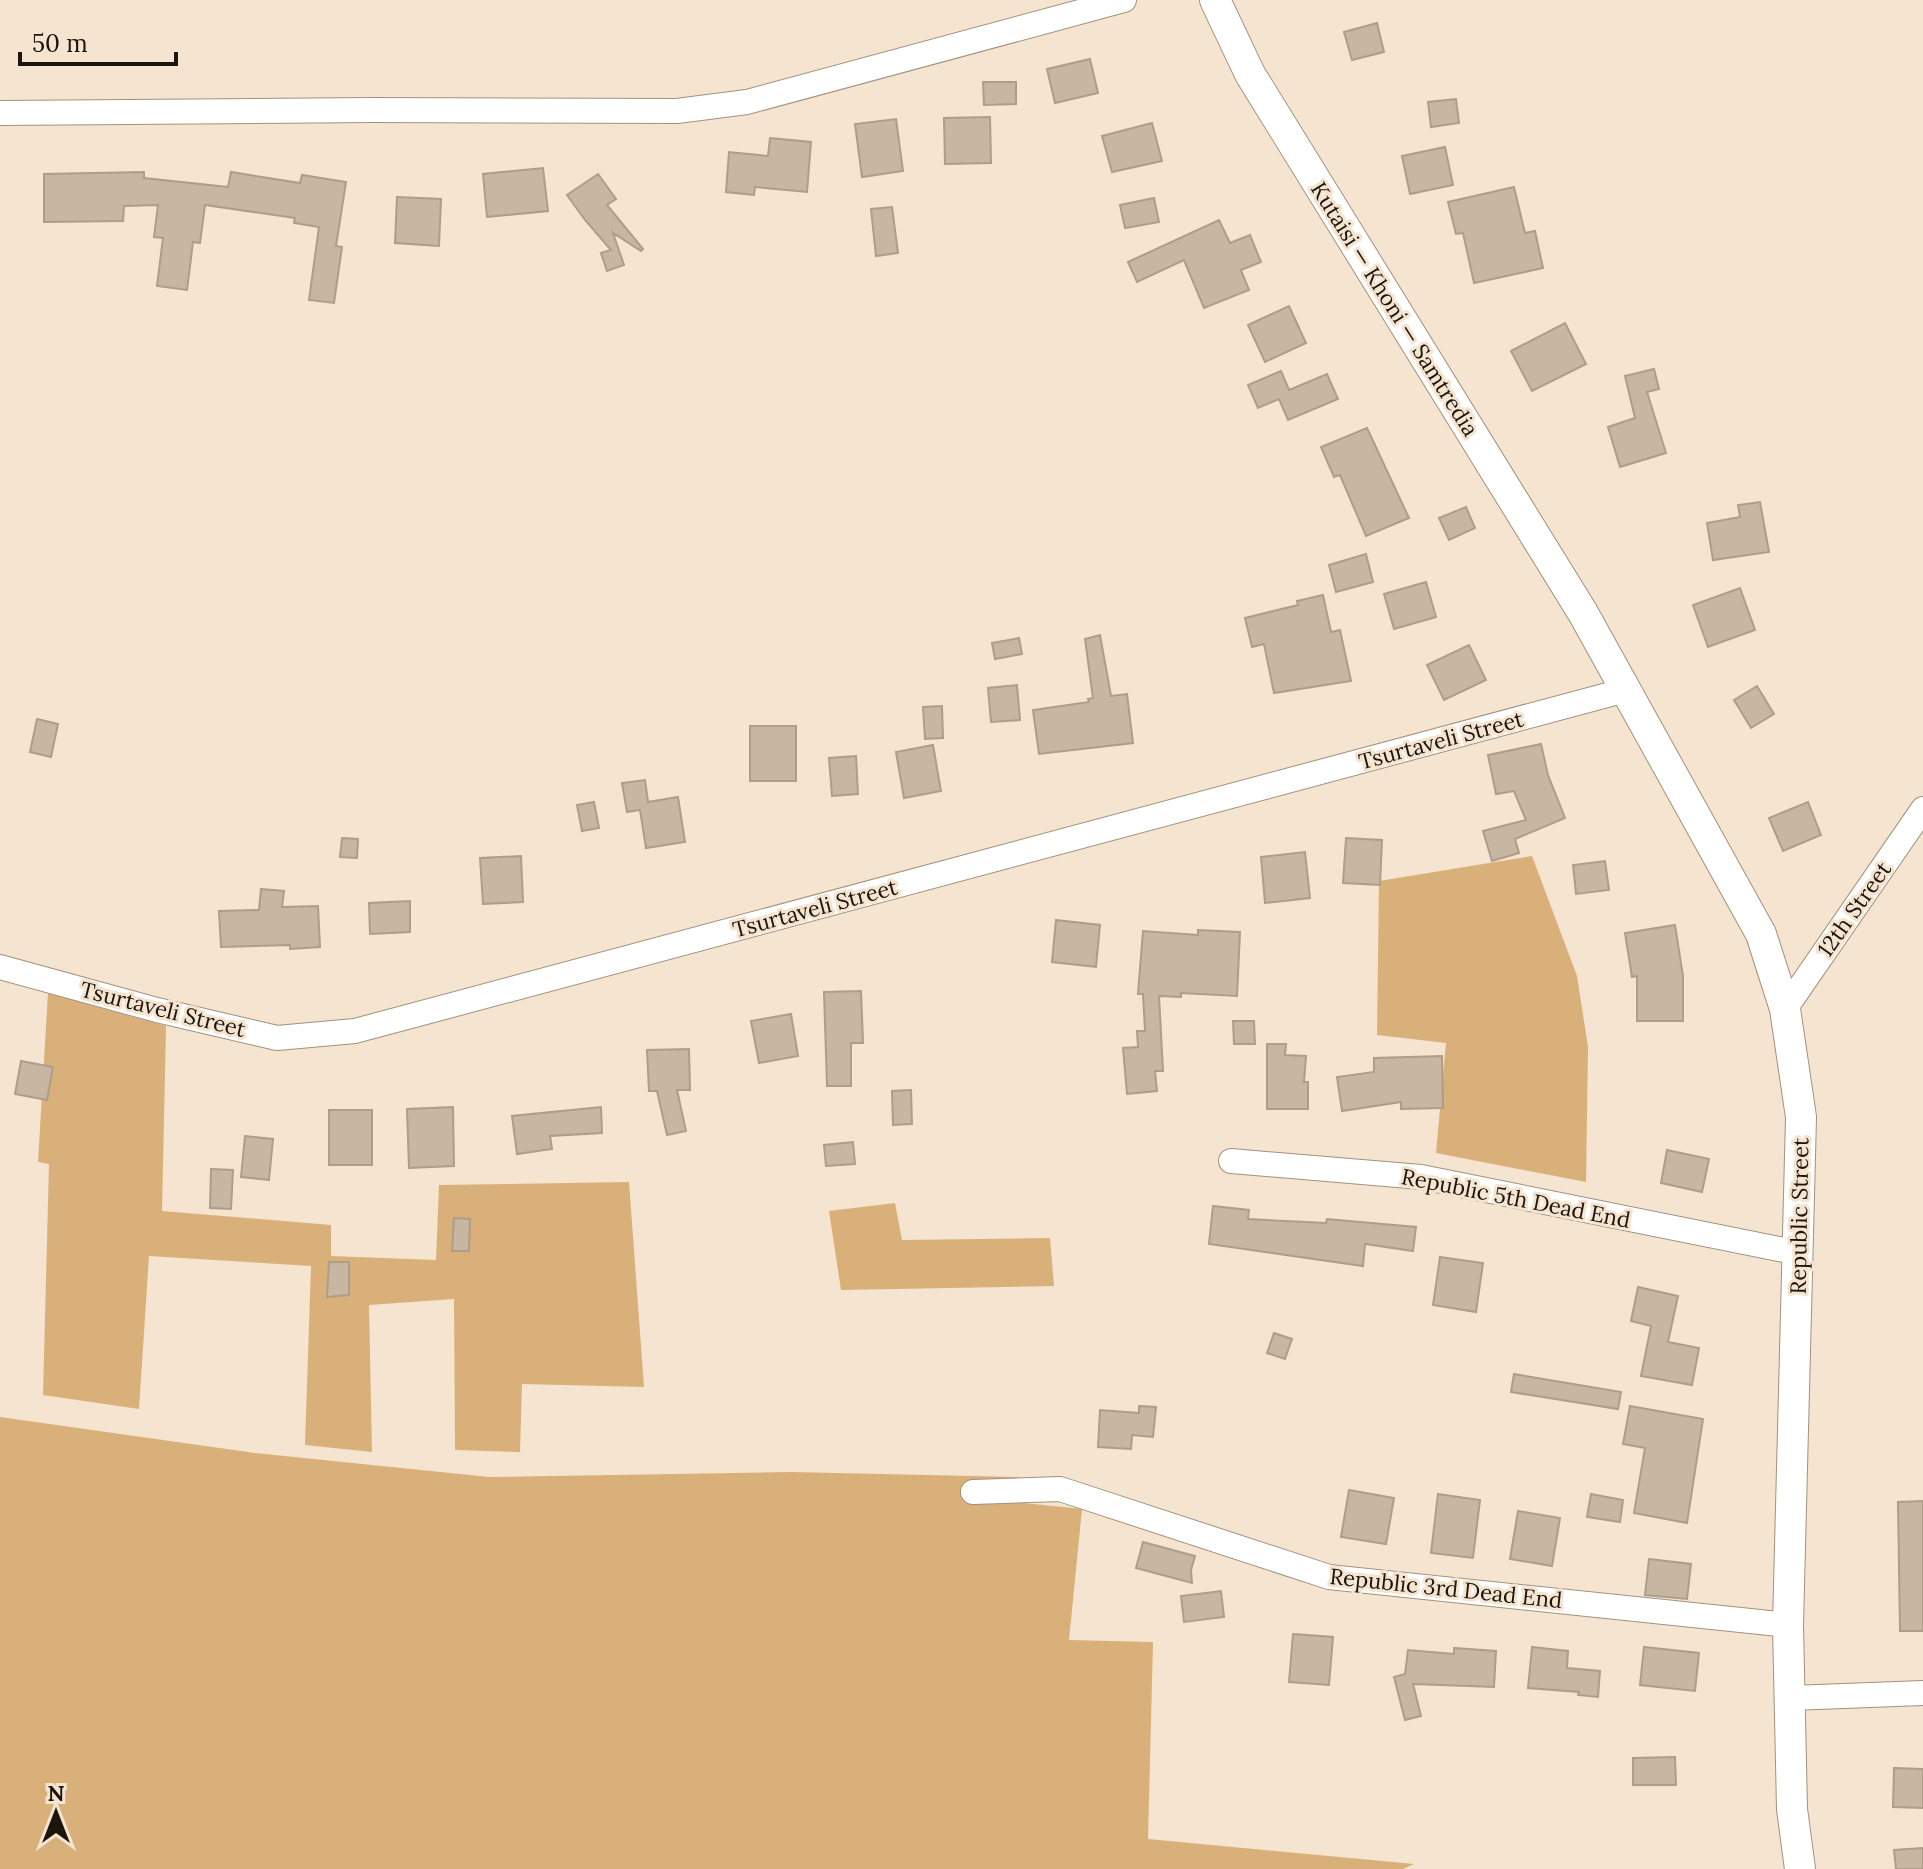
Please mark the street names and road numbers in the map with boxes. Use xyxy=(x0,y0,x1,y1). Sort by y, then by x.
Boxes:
street label: Kutaisi — Khoni — Samtredia xyxy=(1305,177,1485,441)
street label: Tsurtaveli Street xyxy=(1356,704,1527,775)
street label: 12th Street xyxy=(1811,856,1897,962)
street label: Tsurtaveli Street xyxy=(730,872,901,943)
street label: Tsurtaveli Street xyxy=(77,975,249,1043)
street label: Republic Street xyxy=(1784,1137,1814,1295)
street label: Republic 5th Dead End xyxy=(1399,1162,1633,1234)
street label: Republic 3rd Dead End xyxy=(1328,1562,1564,1614)

